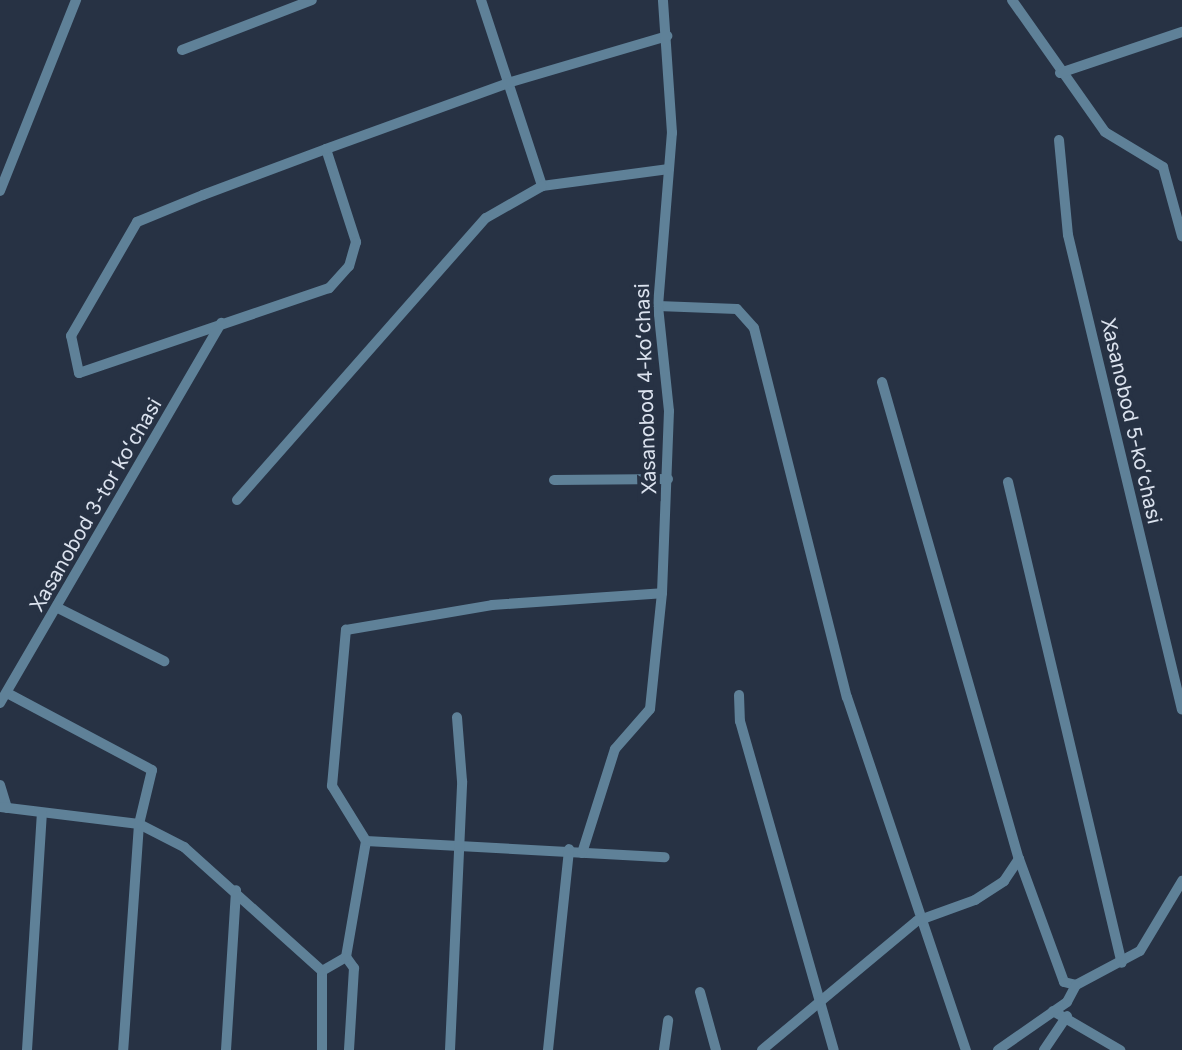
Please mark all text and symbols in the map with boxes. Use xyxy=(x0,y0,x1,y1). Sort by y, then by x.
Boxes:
street label: Xasanobod 4-koʻchasi xyxy=(630,283,662,495)
street label: Xasanobod 5-koʻchasi xyxy=(1096,316,1166,526)
street label: Xasanobod 3-tor koʻchasi xyxy=(25,394,167,616)

